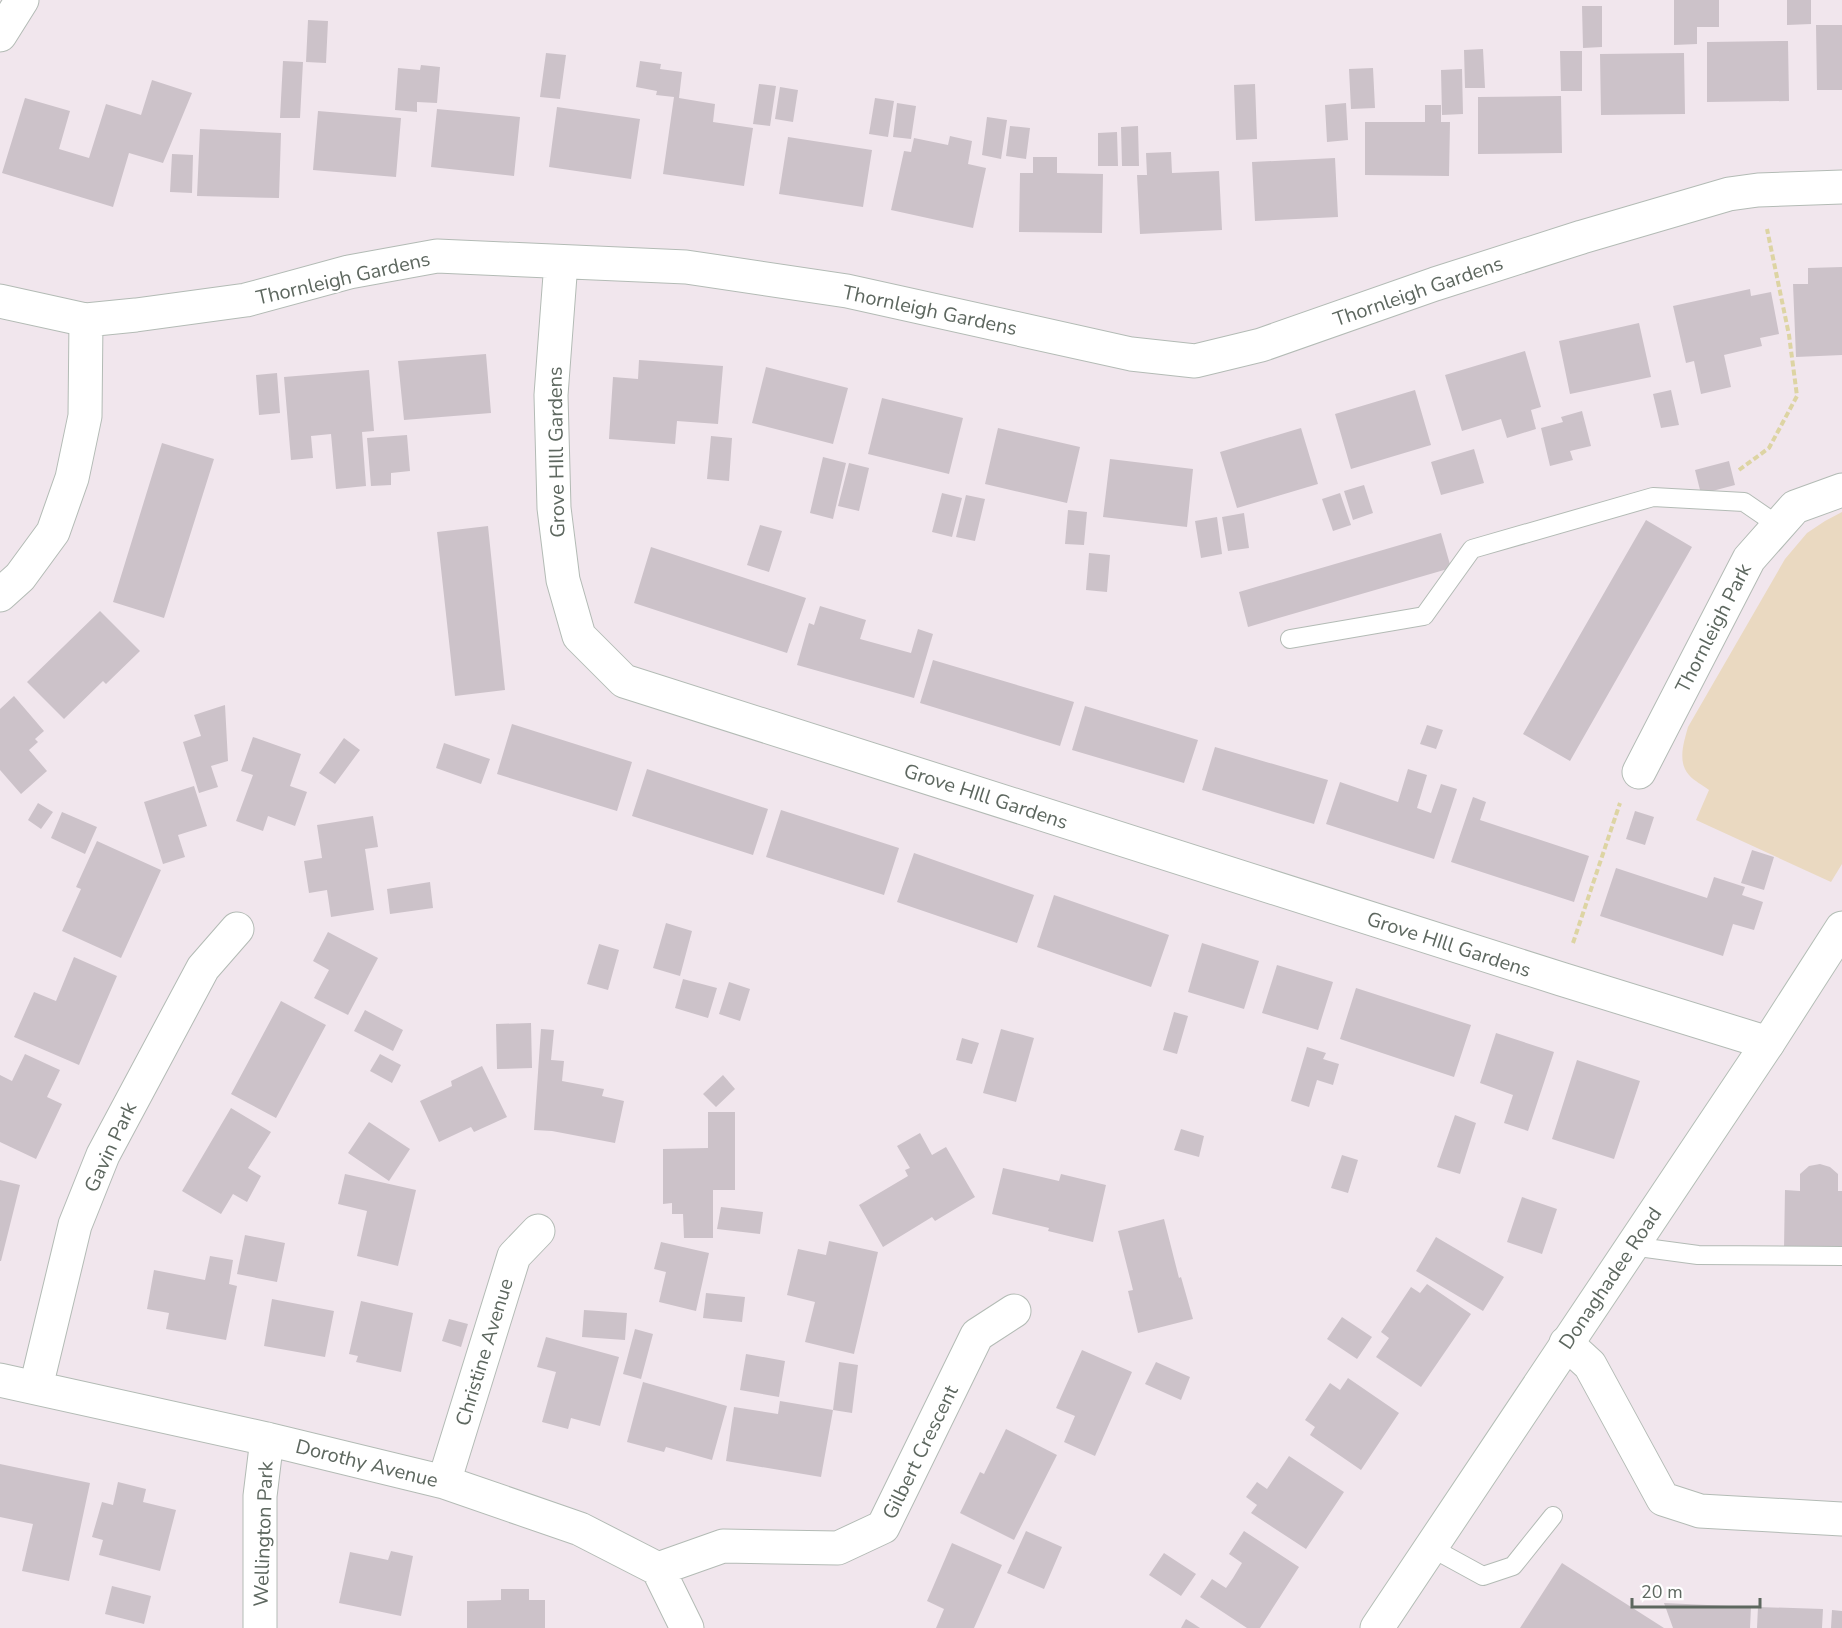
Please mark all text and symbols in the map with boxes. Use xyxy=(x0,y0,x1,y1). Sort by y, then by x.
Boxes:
street label: Thornleigh Gardens xyxy=(253,245,433,312)
street label: Thornleigh Gardens xyxy=(1330,250,1507,333)
street label: Thornleigh Gardens xyxy=(840,279,1020,342)
street label: Grove HIll Gardens xyxy=(542,366,571,538)
street label: Thornleigh Park xyxy=(1669,558,1758,698)
street label: Grove HIll Gardens xyxy=(900,757,1071,836)
street label: Grove HIll Gardens xyxy=(1363,905,1534,984)
street label: Gavin Park xyxy=(78,1097,143,1197)
street label: Donaghadee Road xyxy=(1553,1202,1668,1355)
street label: Christine Avenue xyxy=(449,1275,520,1429)
street label: Gilbert Crescent xyxy=(876,1380,965,1524)
street label: Dorothy Avenue xyxy=(293,1433,441,1494)
street label: Wellington Park xyxy=(247,1460,280,1607)
scale bar xyxy=(1632,1571,1760,1609)
text: 20 m xyxy=(1641,1580,1683,1604)

